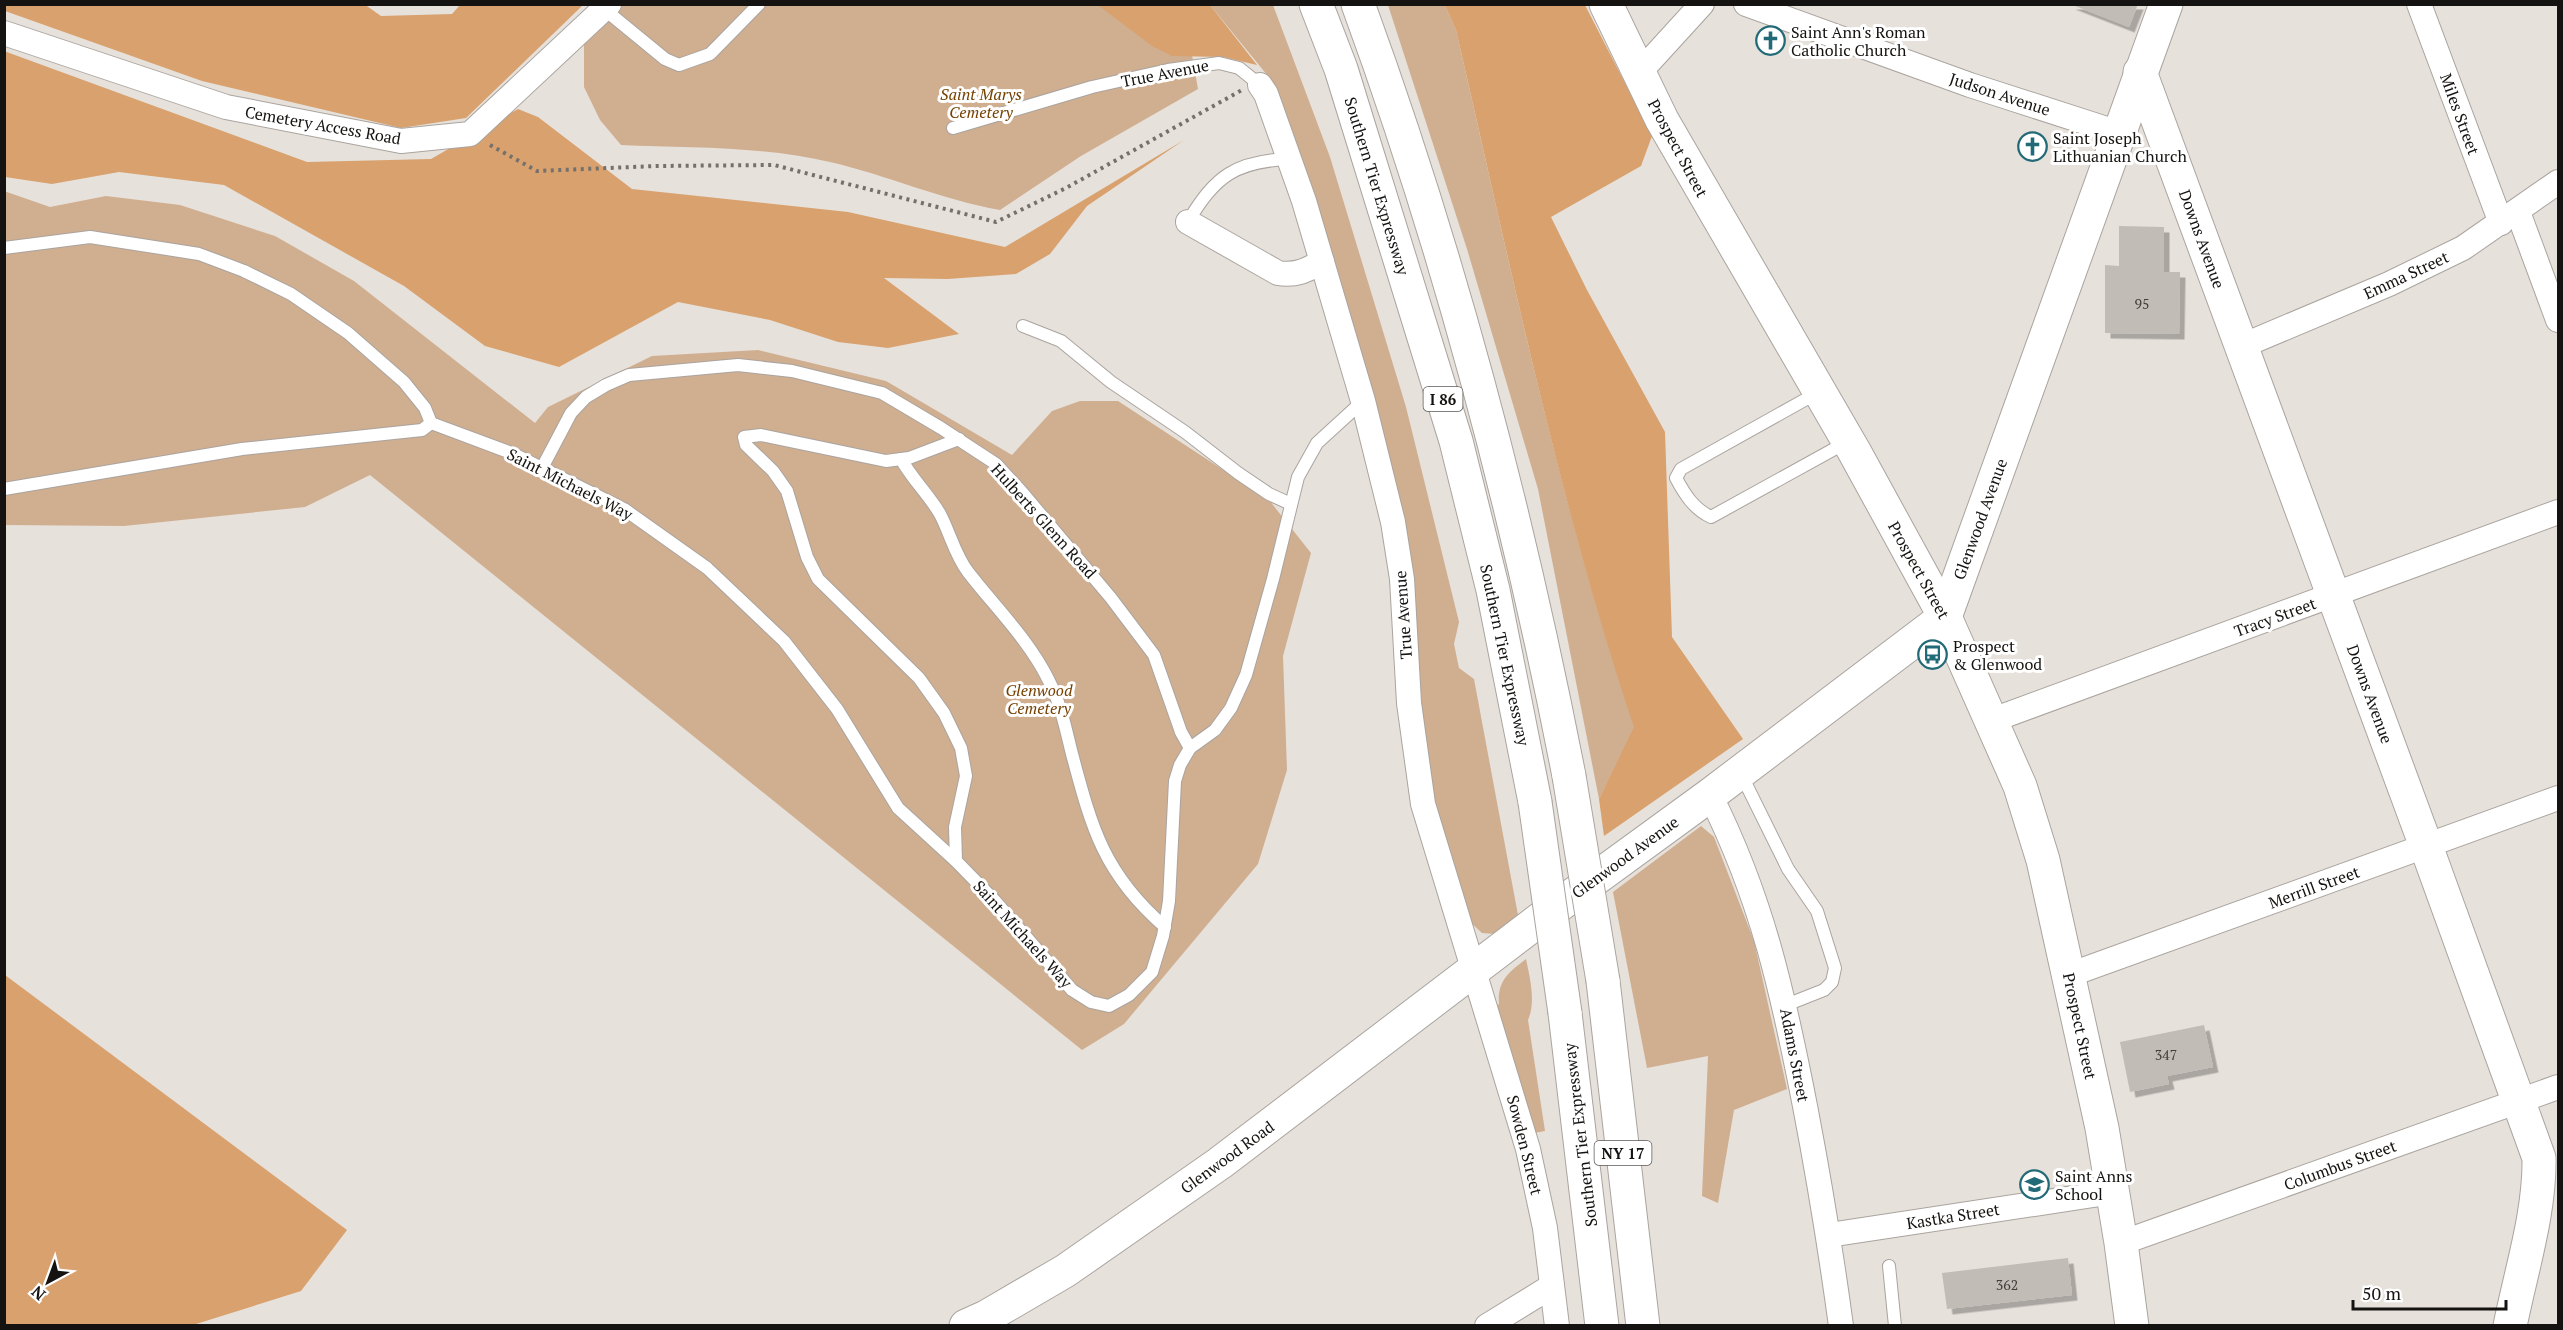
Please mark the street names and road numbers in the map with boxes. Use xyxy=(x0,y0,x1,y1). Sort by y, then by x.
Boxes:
street label: True Avenue xyxy=(1119,54,1211,92)
street label: Judson Avenue xyxy=(1947,67,2053,121)
street label: Miles Street xyxy=(2435,70,2485,158)
street label: Southern Tier Expressway xyxy=(1339,94,1415,278)
street label: Prospect Street xyxy=(1643,95,1713,201)
street label: Cemetery Access Road xyxy=(243,100,403,150)
street label: Downs Avenue xyxy=(2174,186,2230,292)
street label: Emma Street xyxy=(2360,246,2452,304)
road number: I 86 xyxy=(1424,387,1462,411)
street label: Saint Michaels Way xyxy=(503,443,637,526)
street label: Glenwood Avenue xyxy=(1948,455,2012,583)
street label: Hulberts Glenn Road xyxy=(986,459,1102,583)
street label: Prospect Street xyxy=(1883,517,1955,623)
street label: Southern Tier Expressway xyxy=(1475,562,1535,749)
street label: True Avenue xyxy=(1389,570,1417,660)
street label: Tracy Street xyxy=(2231,592,2319,642)
street label: Downs Avenue xyxy=(2342,641,2398,747)
street label: Glenwood Avenue xyxy=(1567,811,1683,903)
street label: Merrill Street xyxy=(2265,860,2363,914)
street label: Saint Michaels Way xyxy=(969,875,1078,993)
street label: Prospect Street xyxy=(2058,971,2102,1081)
street label: Adams Street xyxy=(1775,1006,1815,1104)
street label: Southern Tier Expressway xyxy=(1558,1041,1602,1228)
street label: Sowden Street xyxy=(1502,1093,1548,1197)
street label: Glenwood Road xyxy=(1176,1115,1278,1199)
street label: Columbus Street xyxy=(2281,1134,2399,1196)
road number: NY 17 xyxy=(1594,1141,1652,1165)
street label: Kastka Street xyxy=(1905,1198,2001,1234)

